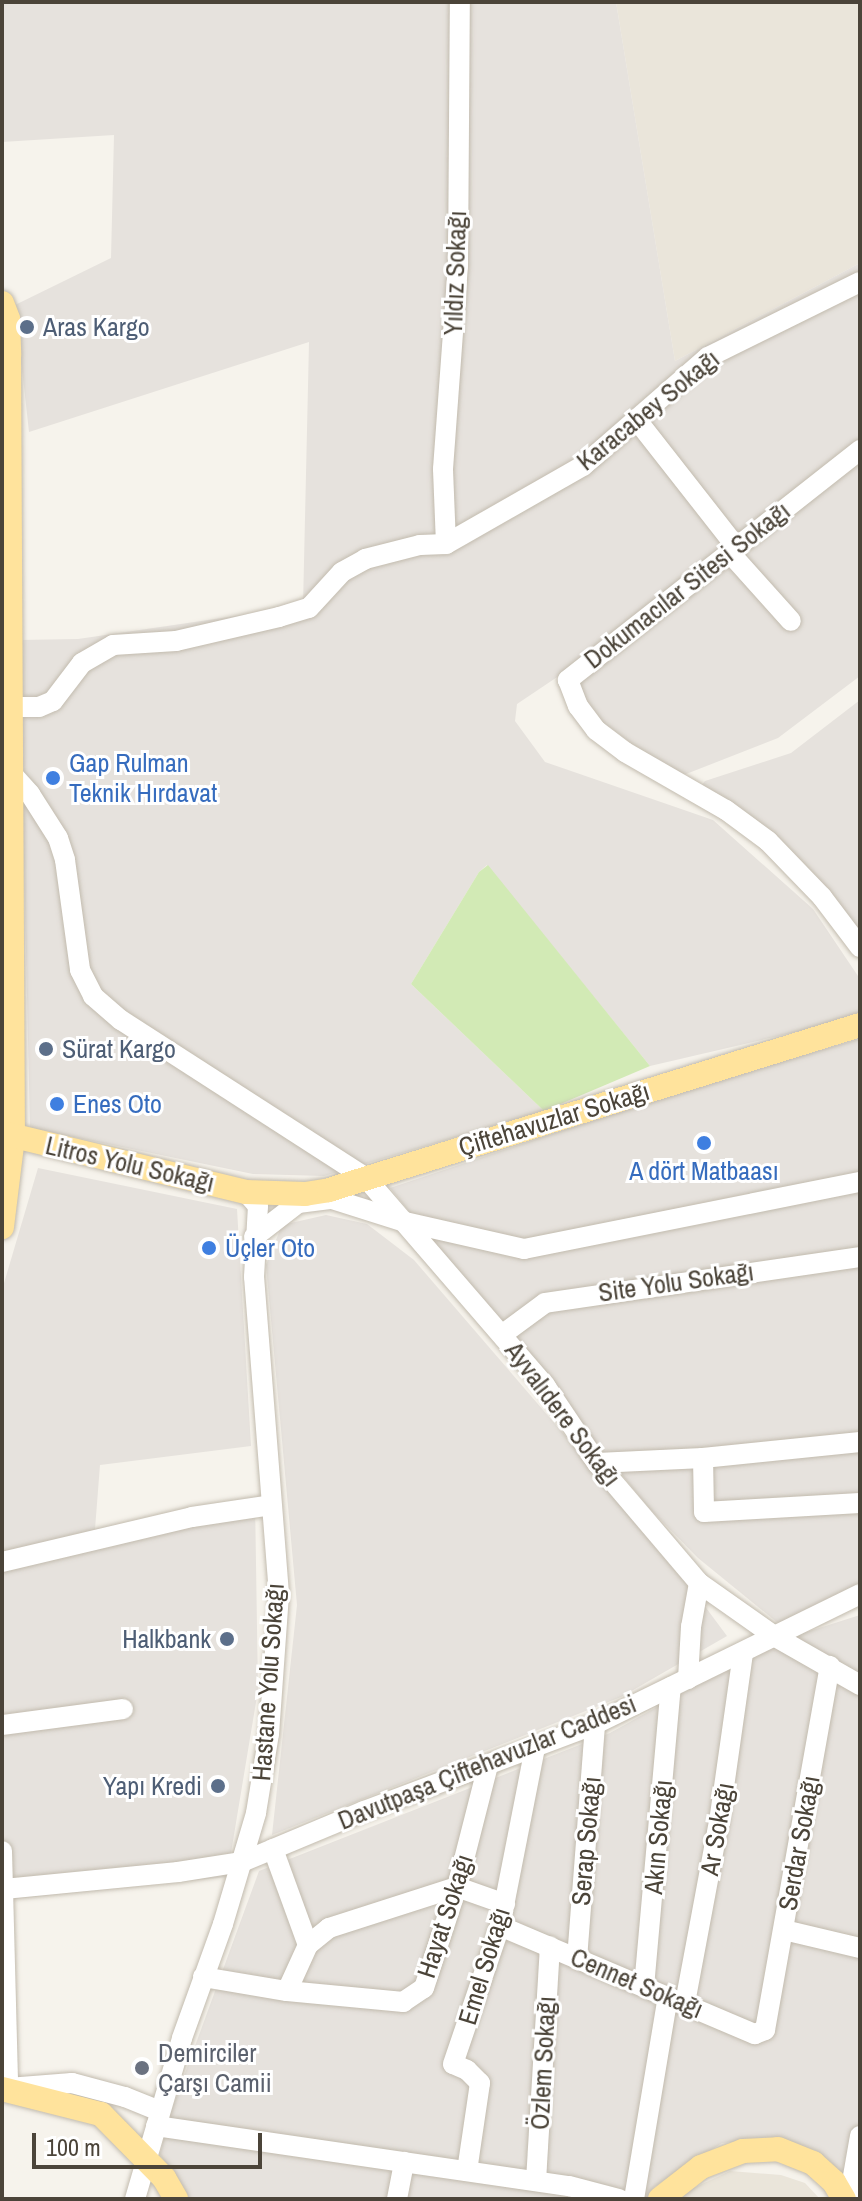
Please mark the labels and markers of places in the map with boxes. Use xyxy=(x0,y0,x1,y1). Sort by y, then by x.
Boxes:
place label: Aras Kargo xyxy=(43,311,150,343)
marker: Aras Kargo xyxy=(18,318,36,336)
place label: Gap Rulman Teknik Hırdavat xyxy=(69,747,217,808)
marker: Gap Rulman Teknik Hırdavat xyxy=(44,769,62,787)
place label: Sürat Kargo xyxy=(62,1033,176,1065)
marker: Sürat Kargo xyxy=(37,1040,55,1058)
place label: Enes Oto xyxy=(73,1088,162,1120)
marker: Enes Oto xyxy=(48,1095,66,1113)
marker: A dört Matbaası xyxy=(695,1134,713,1152)
place label: A dört Matbaası xyxy=(629,1155,779,1187)
place label: Üçler Oto xyxy=(225,1232,315,1264)
marker: Üçler Oto xyxy=(200,1239,218,1257)
place label: Halkbank xyxy=(122,1623,211,1655)
marker: Halkbank xyxy=(218,1630,236,1648)
place label: Yapı Kredi xyxy=(103,1770,202,1802)
marker: Yapı Kredi xyxy=(209,1777,227,1795)
place label: Demirciler Çarşı Camii xyxy=(158,2037,272,2098)
marker: Demirciler Çarşı Camii xyxy=(133,2059,151,2077)

